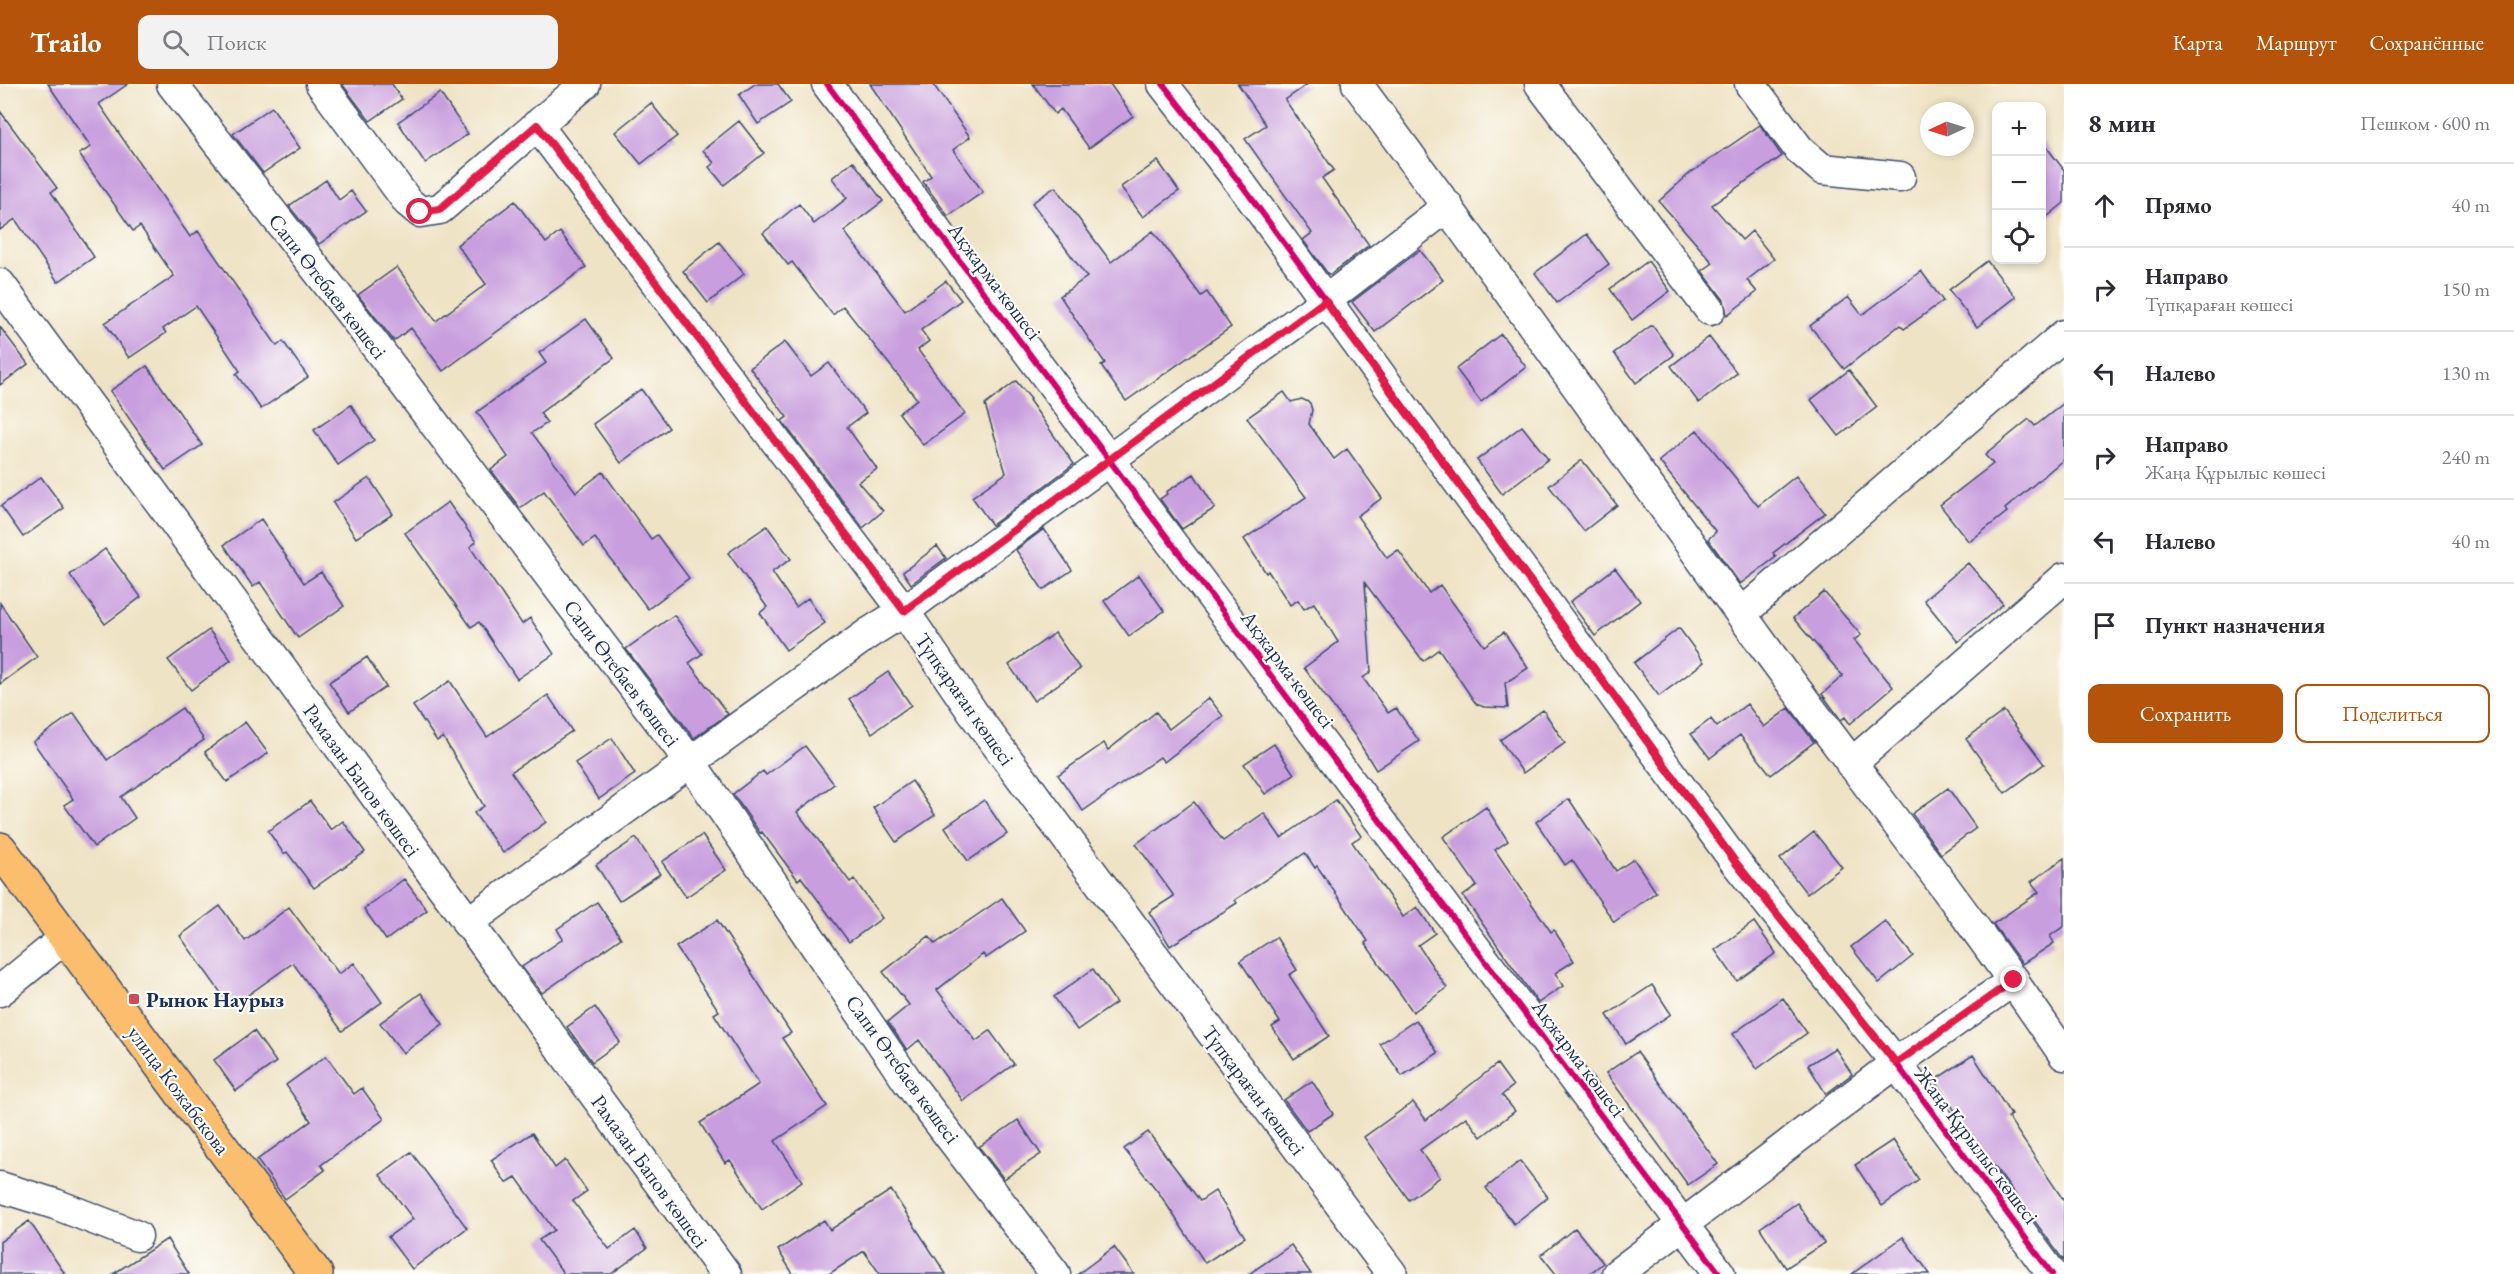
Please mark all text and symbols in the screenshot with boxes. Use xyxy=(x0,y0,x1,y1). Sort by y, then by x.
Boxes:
search box xyxy=(138,15,558,69)
text: Trailo xyxy=(30,24,102,60)
icon: search xyxy=(159,26,192,59)
text: Поиск xyxy=(207,28,266,57)
text: Карта xyxy=(2173,29,2223,56)
text: Маршрут xyxy=(2256,29,2337,56)
text: Сохранённые xyxy=(2370,29,2484,56)
north arrow xyxy=(1920,102,1974,156)
map controls xyxy=(1992,102,2046,264)
button: + xyxy=(1992,102,2046,156)
text: 8 мин xyxy=(2088,106,2156,140)
text: Пешком · 600 m xyxy=(2360,110,2490,136)
button: − xyxy=(1992,156,2046,210)
icon: ahead xyxy=(2088,189,2121,222)
text: Прямо xyxy=(2145,191,2212,220)
text: 40 m xyxy=(2451,192,2490,218)
route start xyxy=(406,198,432,224)
street label: Сапи Өтебаев көшесі xyxy=(263,208,393,364)
button: locate xyxy=(1992,210,2046,264)
street label: Ақжарма көшесі xyxy=(941,216,1048,345)
text: Направо xyxy=(2145,262,2228,291)
icon: right xyxy=(2088,273,2121,306)
text: 150 m xyxy=(2442,276,2490,302)
text: Түпқараған көшесі xyxy=(2145,291,2293,317)
icon: left xyxy=(2088,357,2121,390)
text: Налево xyxy=(2145,359,2215,388)
text: 130 m xyxy=(2442,360,2490,386)
text: Направо xyxy=(2145,430,2228,459)
icon: right xyxy=(2088,441,2121,474)
text: 240 m xyxy=(2442,444,2490,470)
text: Жаңа Құрылыс көшесі xyxy=(2145,459,2326,485)
icon: left xyxy=(2088,525,2121,558)
text: Налево xyxy=(2145,527,2215,556)
text: 40 m xyxy=(2451,528,2490,554)
street label: Сапи Өтебаев көшесі xyxy=(558,594,686,752)
street label: Ақжарма көшесі xyxy=(1234,604,1341,733)
icon: arrive xyxy=(2088,609,2121,642)
text: Пункт назначения xyxy=(2145,611,2325,640)
street label: Түпқараған көшесі xyxy=(909,627,1021,771)
button: Сохранить xyxy=(2088,684,2283,743)
button: Поделиться xyxy=(2295,684,2490,743)
street label: Рамазан Бапов көшесі xyxy=(297,698,427,862)
route end xyxy=(2000,966,2026,992)
place label: Рынок Наурыз xyxy=(146,986,284,1013)
street label: Сапи Өтебаев көшесі xyxy=(840,989,966,1149)
marker: Рынок Наурыз xyxy=(127,992,141,1006)
street label: Ақжарма көшесі xyxy=(1525,993,1632,1122)
street label: улица Кожабекова xyxy=(122,1020,237,1160)
street label: Түпқараған көшесі xyxy=(1196,1020,1312,1160)
street label: Жаңа Құрылыс көшесі xyxy=(1908,1060,2045,1229)
street label: Рамазан Бапов көшесі xyxy=(585,1089,715,1253)

